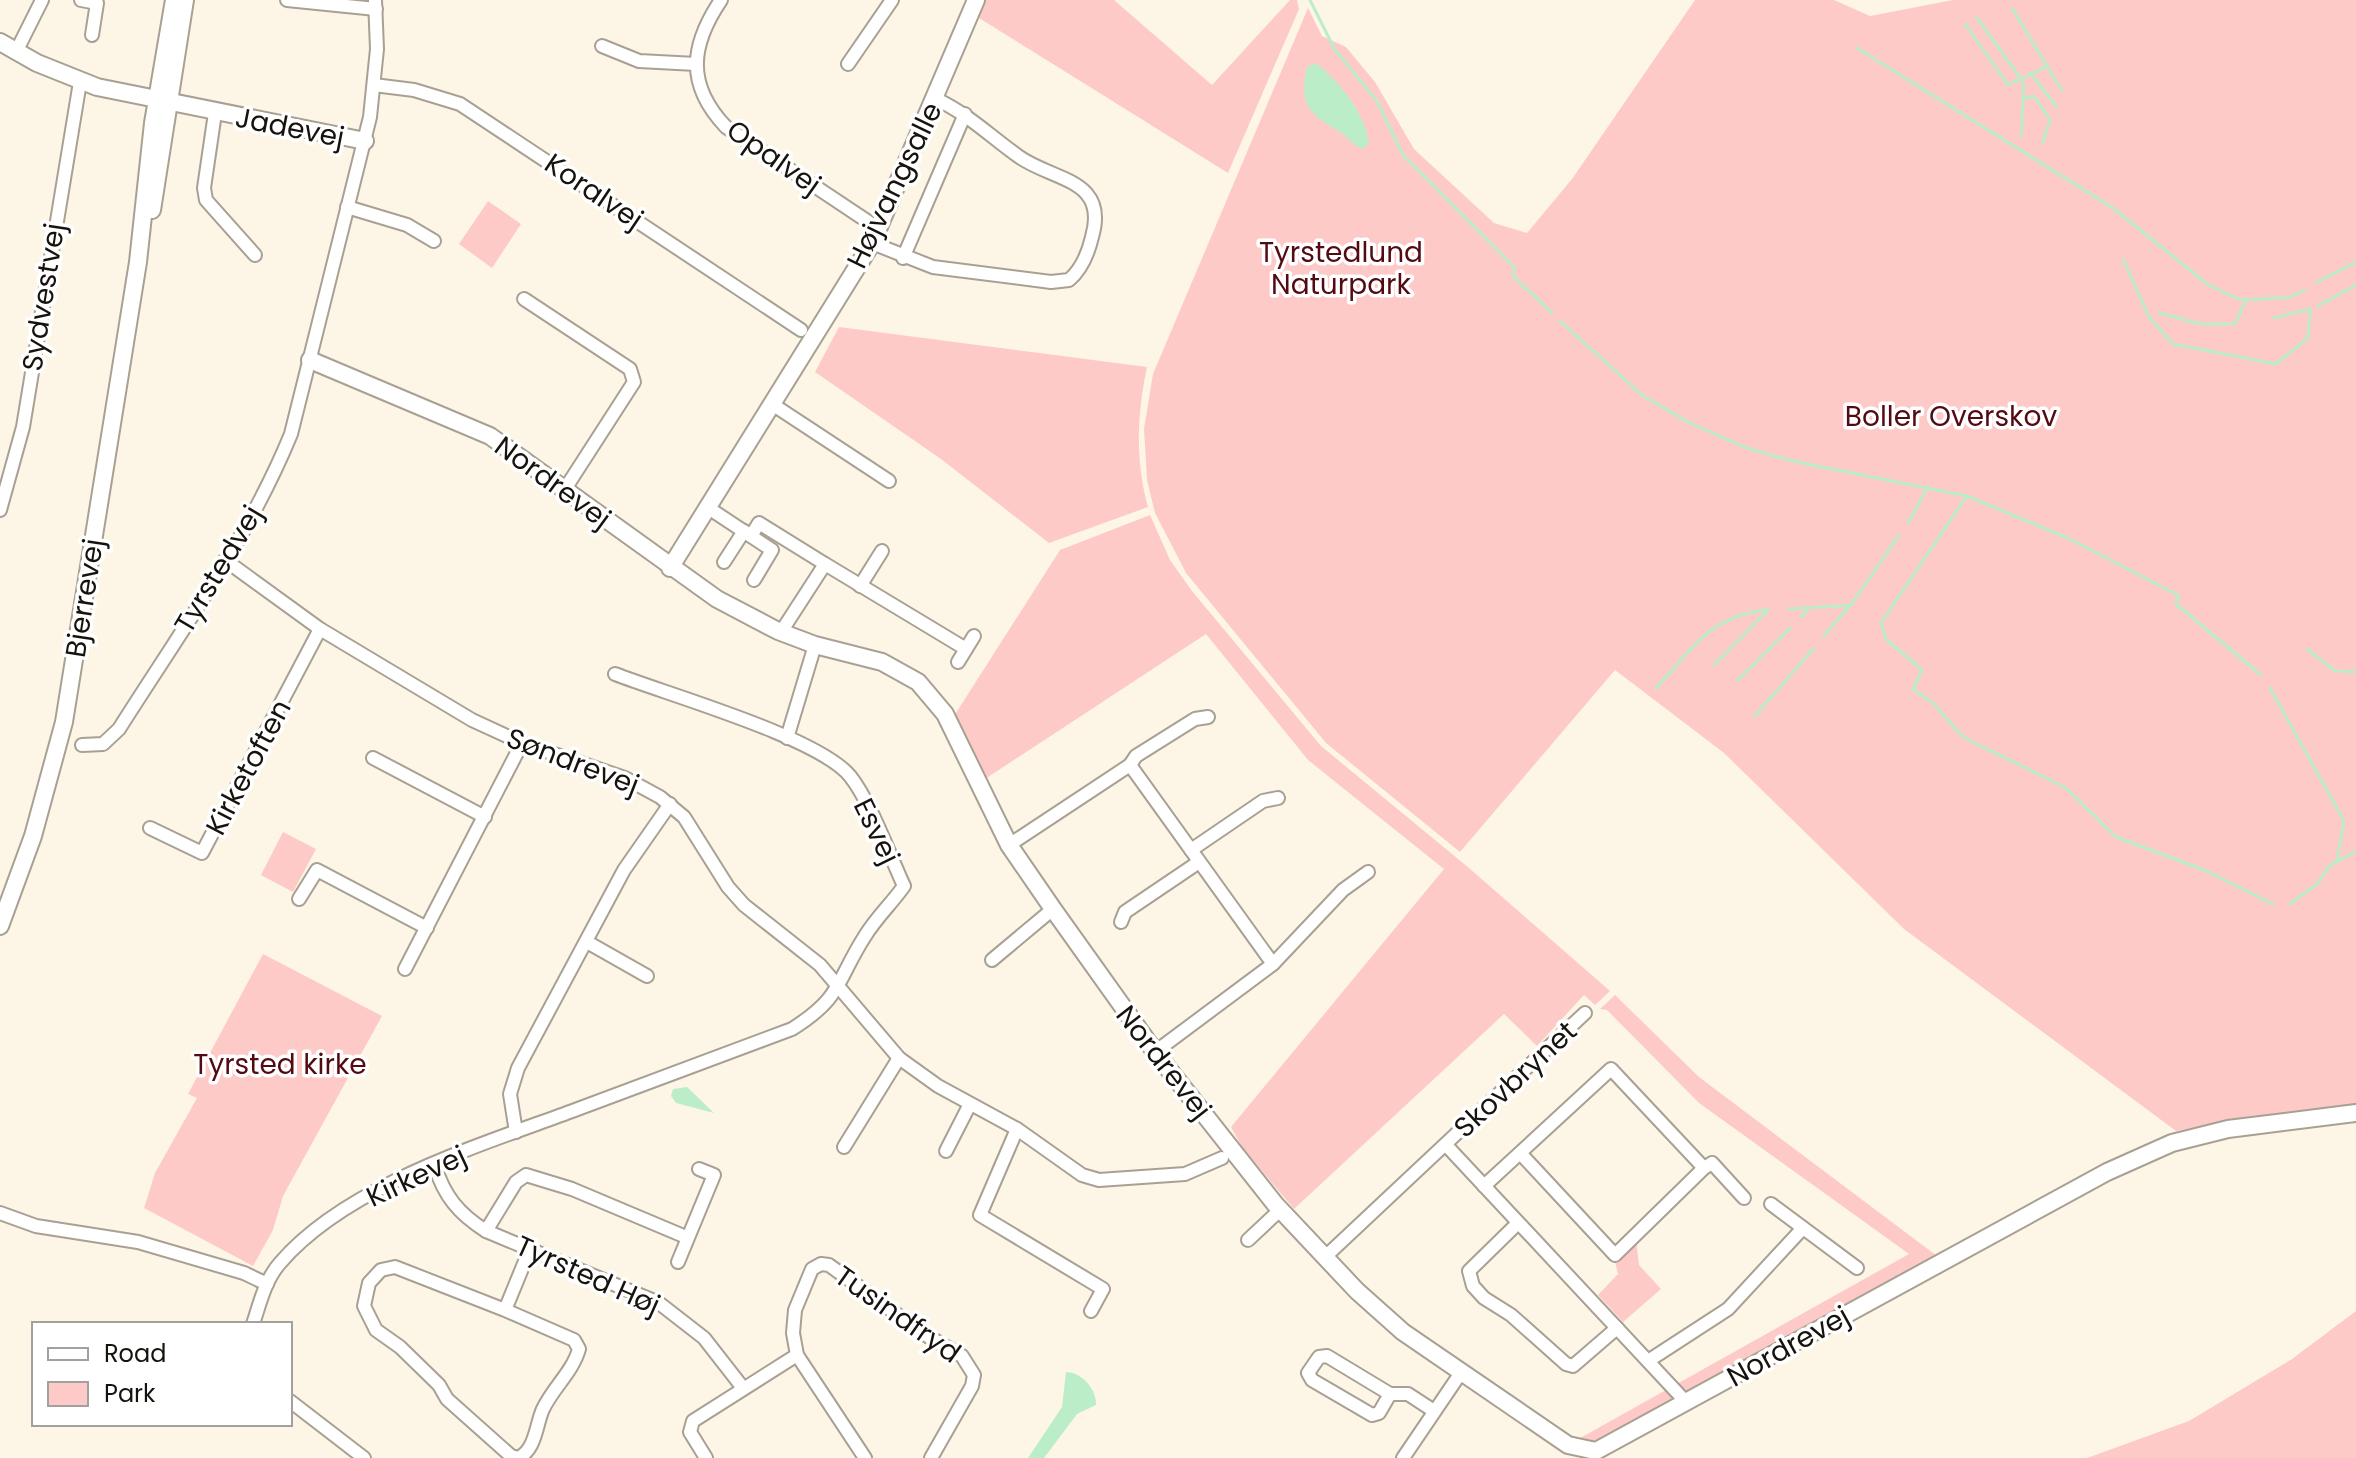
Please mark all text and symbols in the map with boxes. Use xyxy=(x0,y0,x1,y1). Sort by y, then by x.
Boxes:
street label: Højvangsalle xyxy=(837,96,952,275)
street label: Jadevej xyxy=(232,98,348,157)
street label: Opalvej xyxy=(719,111,829,204)
street label: Koralvej xyxy=(537,144,651,239)
street label: Sydvestvej xyxy=(13,220,74,374)
park label: Tyrstedlund Naturpark xyxy=(1259,233,1423,304)
park label: Boller Overskov xyxy=(1845,397,2057,436)
street label: Nordrevej xyxy=(487,427,619,538)
street label: Tyrstedvej xyxy=(165,498,272,640)
street label: Bjerrevej xyxy=(56,536,113,660)
street label: Kirketoften xyxy=(196,692,301,842)
street label: Søndrevej xyxy=(501,718,645,805)
street label: Esvej xyxy=(844,792,909,871)
street label: Nordrevej xyxy=(1107,997,1220,1127)
street label: Skovbrynet xyxy=(1445,1012,1585,1147)
park label: Tyrsted kirke xyxy=(193,1045,367,1084)
street label: Kirkevej xyxy=(360,1136,472,1217)
street label: Tyrsted Høj xyxy=(509,1226,666,1325)
street label: Tusindfryd xyxy=(827,1257,969,1372)
street label: Nordrevej xyxy=(1720,1297,1857,1396)
legend xyxy=(32,1322,292,1426)
text: Road xyxy=(104,1337,166,1370)
text: Park xyxy=(104,1377,156,1410)

